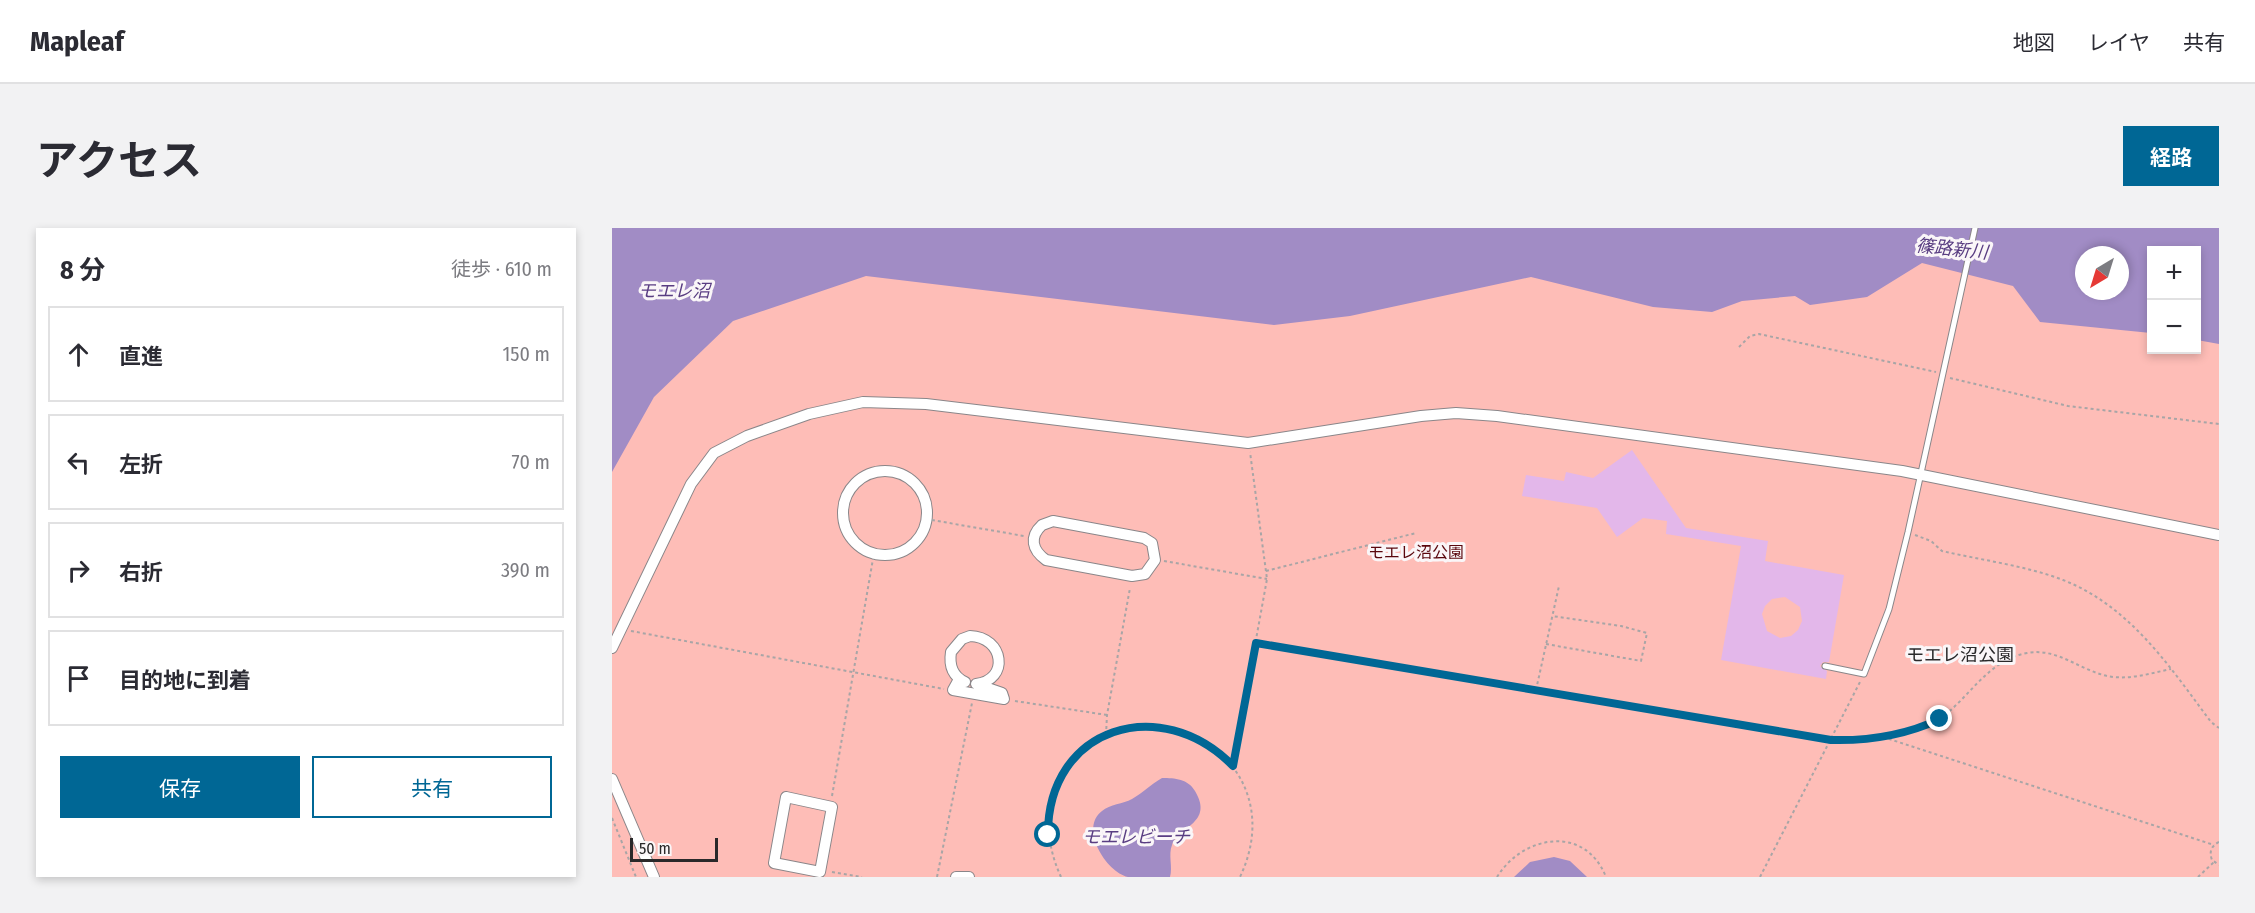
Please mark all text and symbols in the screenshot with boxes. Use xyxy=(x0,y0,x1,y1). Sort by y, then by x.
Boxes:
text: Mapleaf xyxy=(30,25,124,58)
text: 地図 xyxy=(2013,30,2055,56)
text: レイヤ xyxy=(2088,30,2150,56)
text: 共有 xyxy=(2183,30,2225,56)
button: 経路 xyxy=(2123,126,2219,186)
text: アクセス xyxy=(36,136,202,186)
water label: 篠路新川 xyxy=(1915,234,1991,264)
north arrow xyxy=(2075,246,2129,300)
map controls xyxy=(2147,246,2201,354)
button: + xyxy=(2147,246,2201,300)
text: 8 分 xyxy=(60,255,105,286)
text: 徒歩 · 610 m xyxy=(451,257,552,281)
water label: モエレ沼 xyxy=(638,280,713,302)
button: − xyxy=(2147,300,2201,354)
icon: ahead xyxy=(62,338,95,371)
text: 150 m xyxy=(503,342,550,366)
text: 直進 xyxy=(119,343,163,370)
icon: left xyxy=(62,446,95,479)
text: 70 m xyxy=(512,450,550,474)
text: 左折 xyxy=(119,451,163,478)
park label: モエレ沼公園 xyxy=(1368,543,1464,562)
icon: right xyxy=(62,554,95,587)
text: 390 m xyxy=(501,558,550,582)
text: 右折 xyxy=(119,559,163,586)
district label: モエレ沼公園 xyxy=(1906,644,2014,666)
icon: arrive xyxy=(62,662,95,695)
text: 目的地に到着 xyxy=(119,667,251,694)
route end xyxy=(1926,705,1952,731)
button: 保存 xyxy=(60,756,300,818)
button: 共有 xyxy=(312,756,552,818)
route start xyxy=(1034,821,1060,847)
water label: モエレビーチ xyxy=(1082,826,1191,848)
scale bar xyxy=(630,835,718,862)
text: 50 m xyxy=(639,839,671,858)

